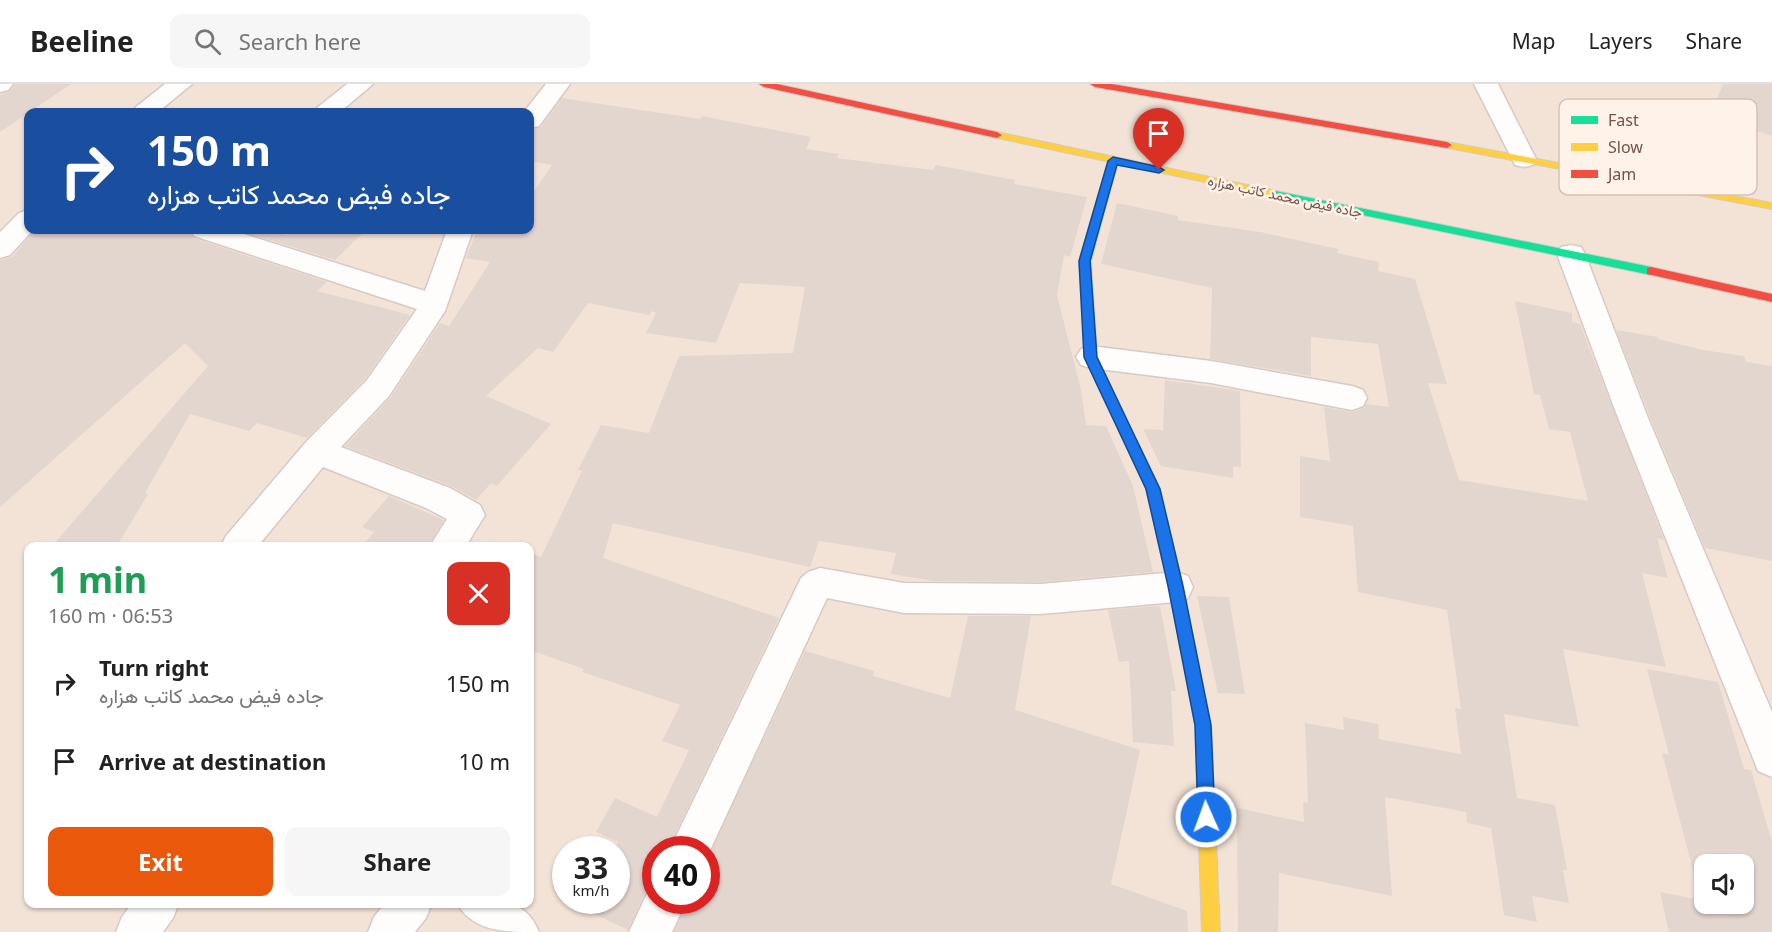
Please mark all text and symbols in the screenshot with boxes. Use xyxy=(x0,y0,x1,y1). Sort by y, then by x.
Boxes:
search box xyxy=(170,14,590,68)
text: Beeline xyxy=(30,22,134,60)
icon: search xyxy=(191,25,224,58)
text: Search here xyxy=(239,26,361,56)
text: Map xyxy=(1512,27,1556,55)
text: Layers xyxy=(1589,27,1653,55)
text: Share xyxy=(1686,27,1742,55)
legend xyxy=(1559,99,1757,195)
pin xyxy=(1133,108,1184,170)
text: Fast xyxy=(1608,109,1639,131)
icon: arrive xyxy=(1142,117,1175,150)
text: 150 m xyxy=(147,121,271,178)
icon: right xyxy=(48,132,126,210)
text: Slow xyxy=(1608,136,1643,158)
text: Jam xyxy=(1606,163,1636,185)
street label: جاده فیض محمد کاتب هزاره xyxy=(1206,170,1364,222)
text: جاده فیض محمد کاتب هزاره xyxy=(147,175,451,212)
text: 1 min xyxy=(48,555,147,604)
button: close xyxy=(447,562,510,625)
text: 160 m · 06:53 xyxy=(48,602,173,629)
text: Turn right xyxy=(99,652,209,682)
icon: right xyxy=(48,667,81,700)
text: 150 m xyxy=(446,668,510,698)
text: جاده فیض محمد کاتب هزاره xyxy=(99,682,324,709)
icon: arrive xyxy=(48,745,81,778)
text: Arrive at destination xyxy=(99,746,326,776)
text: 10 m xyxy=(459,746,510,776)
position arrow xyxy=(1174,785,1238,849)
button: Exit xyxy=(48,827,273,896)
button: Share xyxy=(285,827,510,896)
speed limit sign: 40 xyxy=(642,836,720,914)
text: 33 xyxy=(574,847,608,888)
map controls xyxy=(1694,854,1754,914)
button: sound xyxy=(1694,854,1754,914)
text: km/h xyxy=(573,880,609,900)

